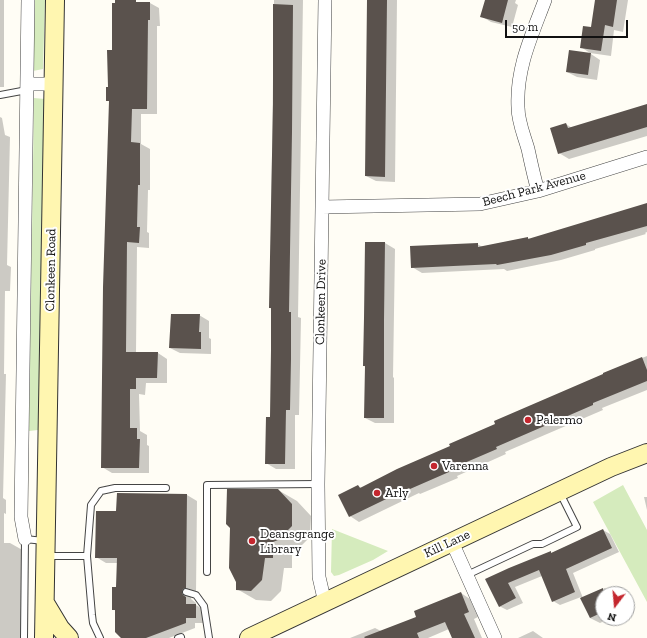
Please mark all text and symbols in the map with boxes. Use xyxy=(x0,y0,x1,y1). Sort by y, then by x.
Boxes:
scale bar xyxy=(507,12,630,38)
text: 50 m xyxy=(512,20,538,34)
street label: Beech Park Avenue xyxy=(481,168,587,210)
street label: Clonkeen Road xyxy=(42,228,60,312)
street label: Clonkeen Drive xyxy=(312,259,330,345)
place label: Palermo xyxy=(536,412,583,428)
marker: Palermo xyxy=(523,415,533,425)
place label: Varenna xyxy=(442,458,489,474)
marker: Varenna xyxy=(429,461,439,471)
place label: Arly xyxy=(385,485,409,501)
marker: Arly xyxy=(372,488,382,498)
place label: Deansgrange Library xyxy=(260,526,334,557)
street label: Kill Lane xyxy=(422,527,472,561)
marker: Deansgrange Library xyxy=(247,536,257,546)
north arrow xyxy=(595,586,635,626)
text: N xyxy=(606,610,618,624)

